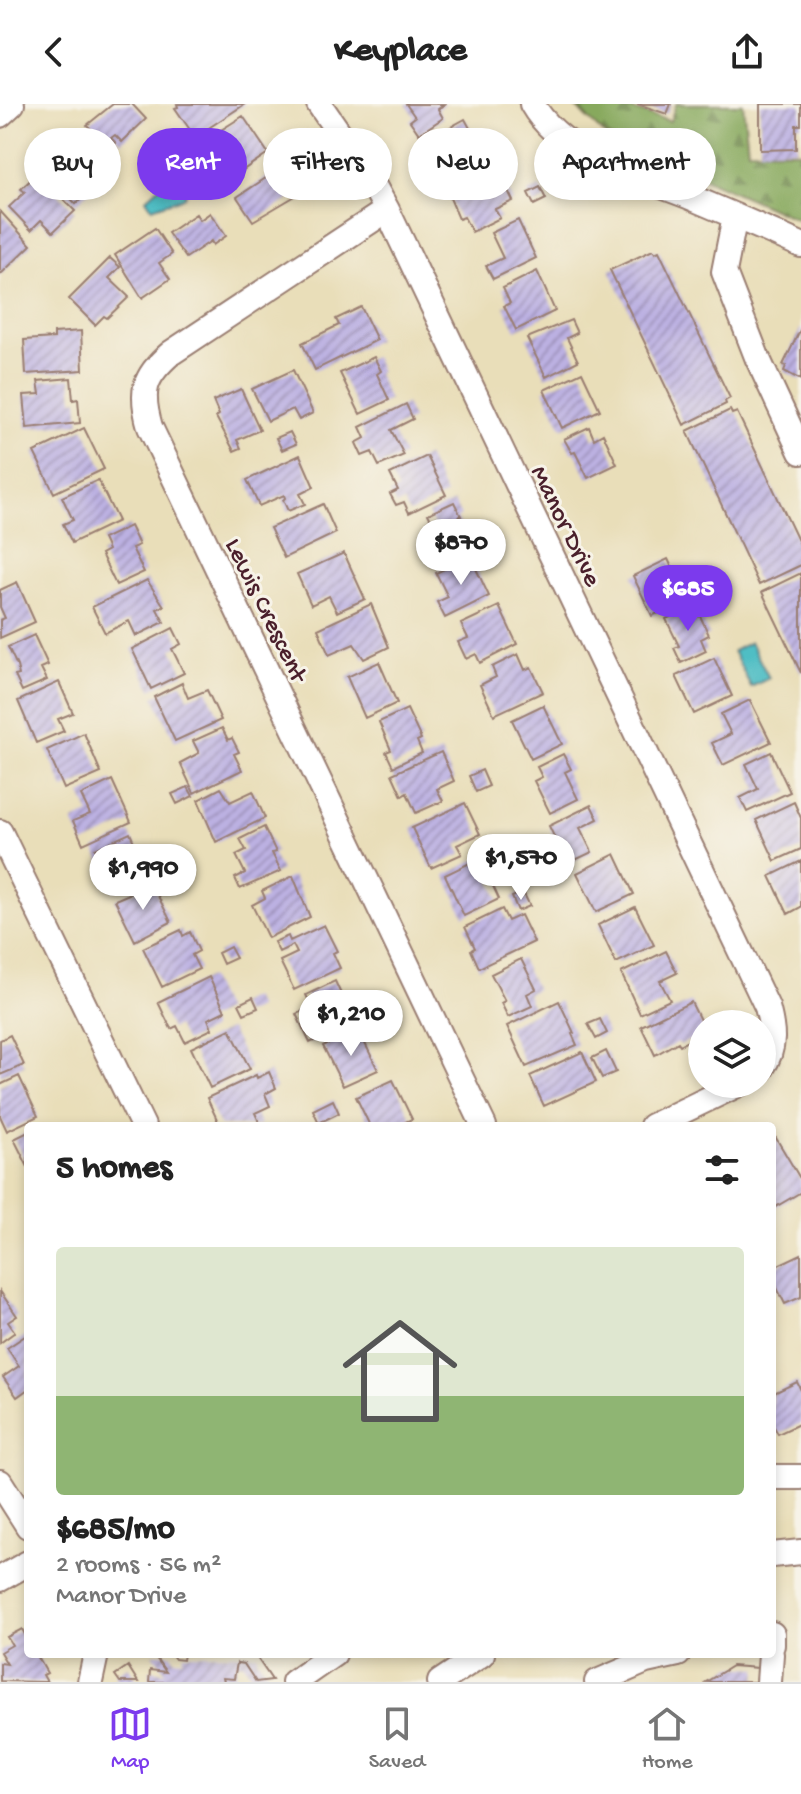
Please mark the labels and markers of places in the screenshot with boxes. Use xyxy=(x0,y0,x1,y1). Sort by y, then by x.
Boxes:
pin: $870 xyxy=(414,519,508,587)
pin: $685 xyxy=(641,565,735,633)
pin: $1,570 xyxy=(456,834,586,902)
pin: $1,990 xyxy=(78,844,208,912)
pin: $1,210 xyxy=(286,990,416,1058)

